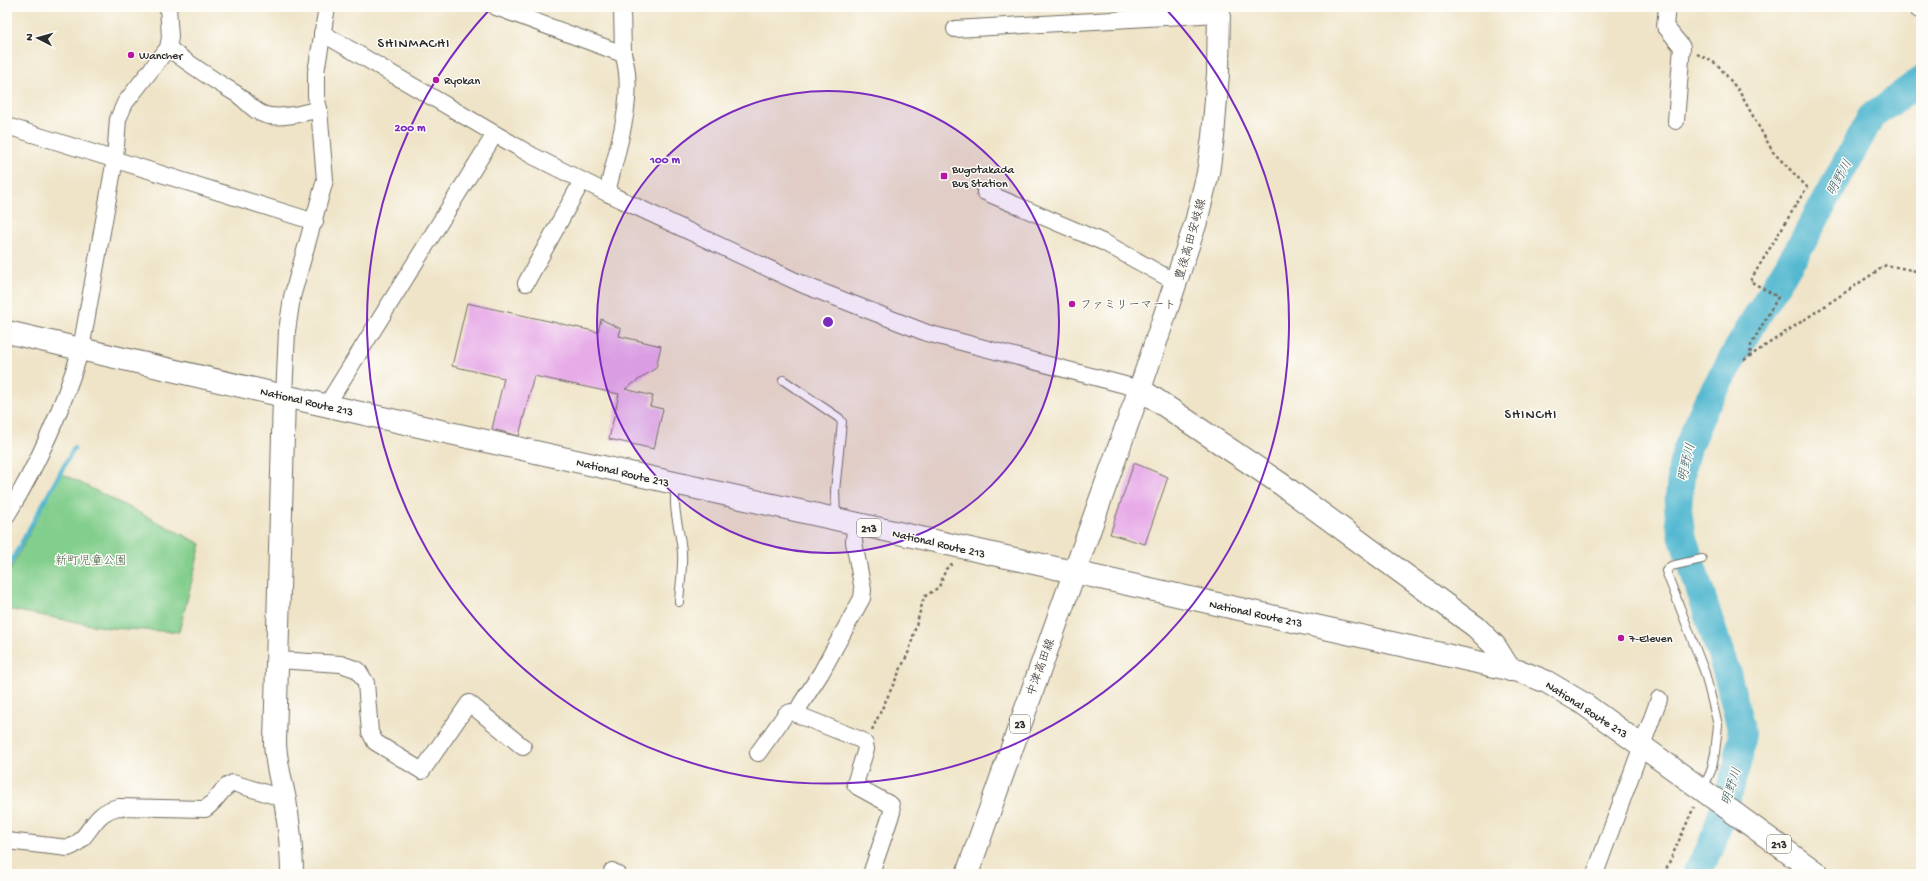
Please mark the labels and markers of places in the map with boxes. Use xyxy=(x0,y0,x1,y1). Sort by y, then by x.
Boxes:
marker: Wancher xyxy=(126,50,136,60)
place label: Wancher xyxy=(139,50,184,64)
marker: Ryokan xyxy=(431,75,441,85)
place label: Ryokan xyxy=(444,75,480,89)
place label: Bugotakada Bus Station xyxy=(951,164,1014,192)
marker: Bugotakada Bus Station xyxy=(939,171,949,181)
marker: ファミリーマート xyxy=(1067,299,1077,309)
place label: ファミリーマート xyxy=(1080,299,1176,313)
centre of rings xyxy=(821,315,835,329)
marker: 7-Eleven xyxy=(1616,633,1626,643)
place label: 7-Eleven xyxy=(1628,633,1673,647)

